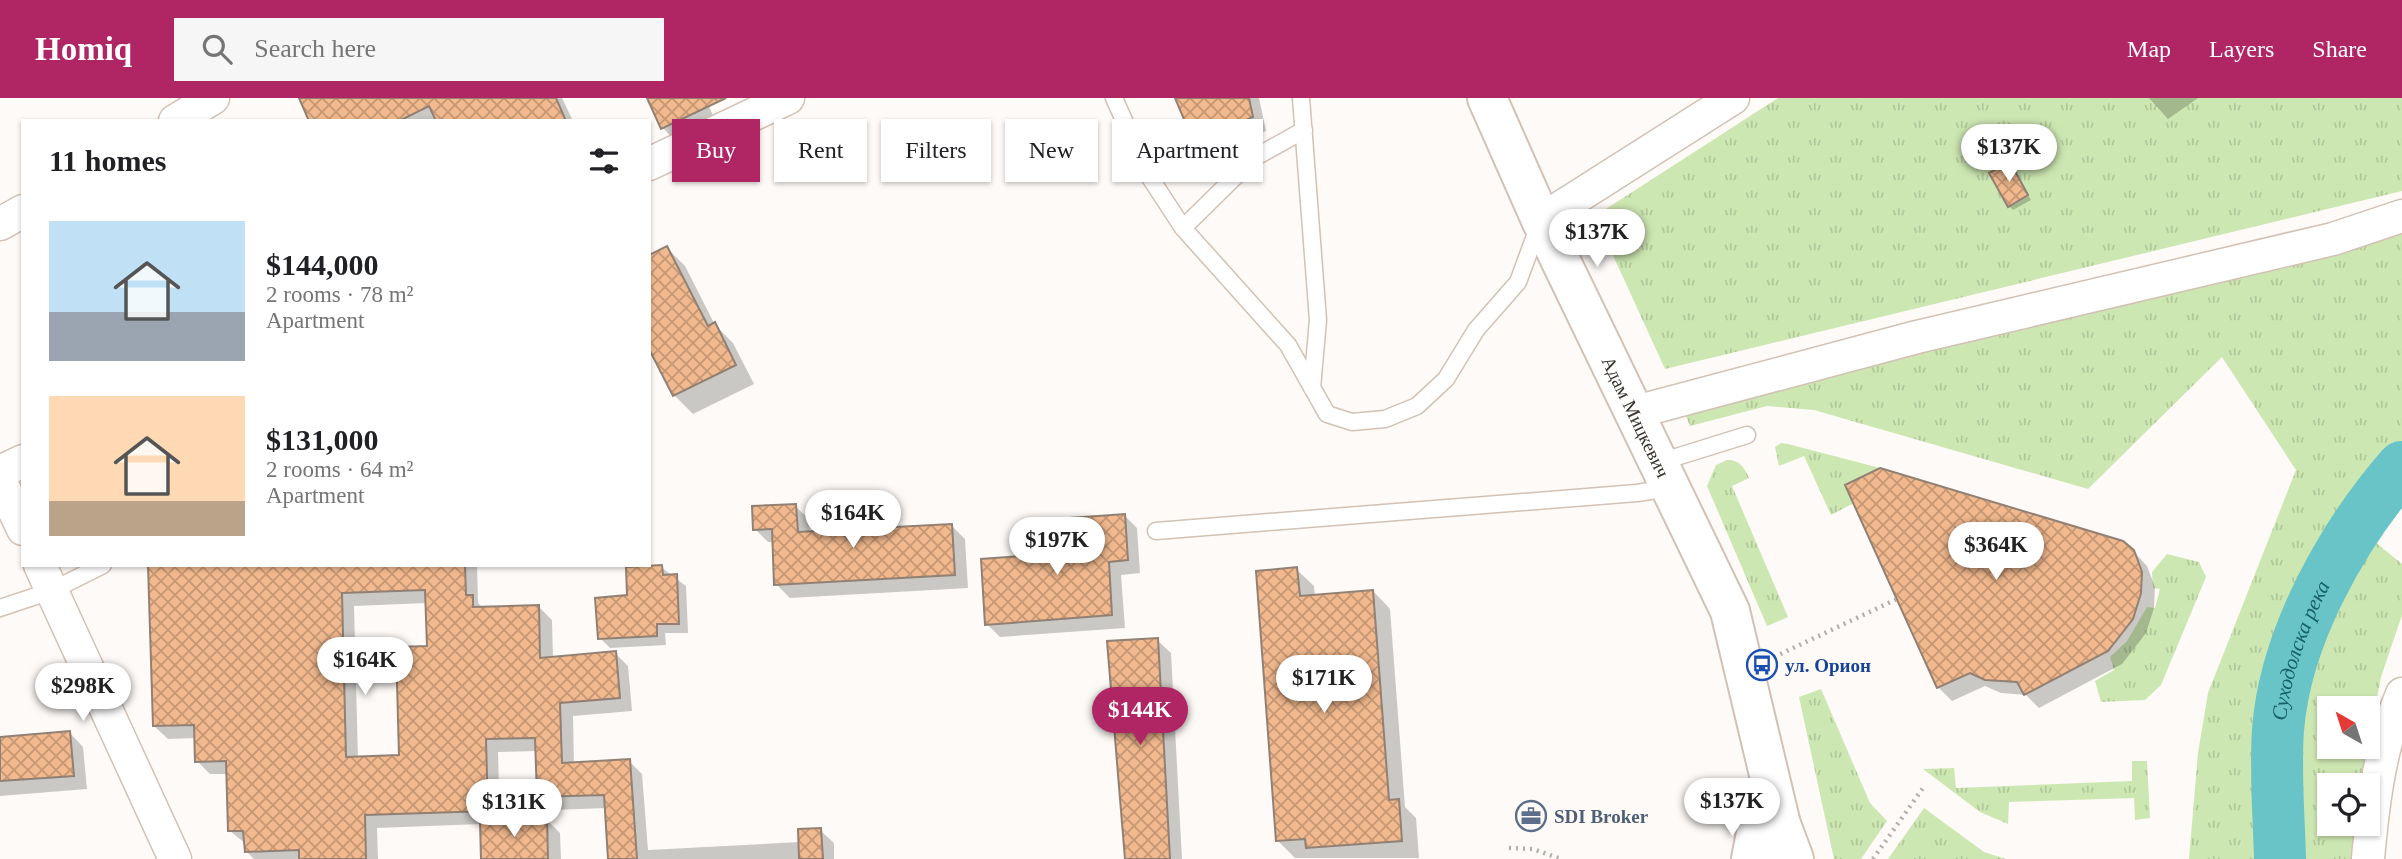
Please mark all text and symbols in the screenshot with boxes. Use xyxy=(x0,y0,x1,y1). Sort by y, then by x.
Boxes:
search box xyxy=(174,18,664,81)
icon: search xyxy=(198,30,236,68)
text: Homiq xyxy=(35,31,132,67)
text: Search here xyxy=(254,34,376,63)
text: Map xyxy=(2127,36,2171,62)
text: Layers xyxy=(2209,36,2274,62)
text: Share xyxy=(2312,36,2367,62)
chip: Buy xyxy=(672,119,760,182)
chip: Rent xyxy=(774,119,867,182)
chip: Filters xyxy=(881,119,991,182)
chip: New xyxy=(1005,119,1098,182)
chip: Apartment xyxy=(1112,119,1263,182)
pin: $137K xyxy=(1960,125,2058,184)
text: $137K xyxy=(1977,134,2041,159)
icon: filters xyxy=(585,142,623,180)
text: 11 homes xyxy=(49,144,167,177)
pin: $137K xyxy=(1548,209,1646,269)
text: $137K xyxy=(1565,219,1629,244)
text: $144,000 xyxy=(266,248,379,281)
icon: home xyxy=(105,249,189,333)
text: 2 rooms · 78 m² xyxy=(266,282,413,307)
text: Apartment xyxy=(266,308,364,333)
street label: Адам Мицкевич xyxy=(1598,353,1674,481)
text: $131,000 xyxy=(266,423,379,456)
icon: home xyxy=(105,424,189,508)
text: 2 rooms · 64 m² xyxy=(266,457,413,482)
text: Apartment xyxy=(266,483,364,508)
pin: $164K xyxy=(804,490,902,550)
text: $164K xyxy=(821,500,885,525)
pin: $197K xyxy=(1008,518,1106,577)
pin: $364K xyxy=(1947,522,2045,582)
text: $197K xyxy=(1025,527,1089,552)
text: $364K xyxy=(1964,532,2028,557)
water label: Суходолска река xyxy=(2267,577,2335,722)
pin: $164K xyxy=(316,638,414,697)
text: $164K xyxy=(333,647,397,672)
bus stop icon: ул. Орион xyxy=(1745,648,1779,682)
place label: ул. Орион xyxy=(1785,655,1871,676)
pin: $171K xyxy=(1275,656,1373,715)
pin: $298K xyxy=(34,664,132,723)
text: $171K xyxy=(1292,665,1356,690)
text: $298K xyxy=(51,673,115,698)
pin: $144K xyxy=(1091,688,1189,747)
north arrow xyxy=(2317,696,2380,760)
map controls xyxy=(2317,696,2380,836)
text: $144K xyxy=(1108,697,1172,722)
button: locate xyxy=(2317,773,2380,836)
pin: $137K xyxy=(1683,778,1781,838)
pin: $131K xyxy=(465,780,563,839)
text: $137K xyxy=(1700,788,1764,813)
text: $131K xyxy=(482,789,546,814)
office icon: SDI Broker xyxy=(1514,799,1548,833)
place label: SDI Broker xyxy=(1554,806,1649,827)

